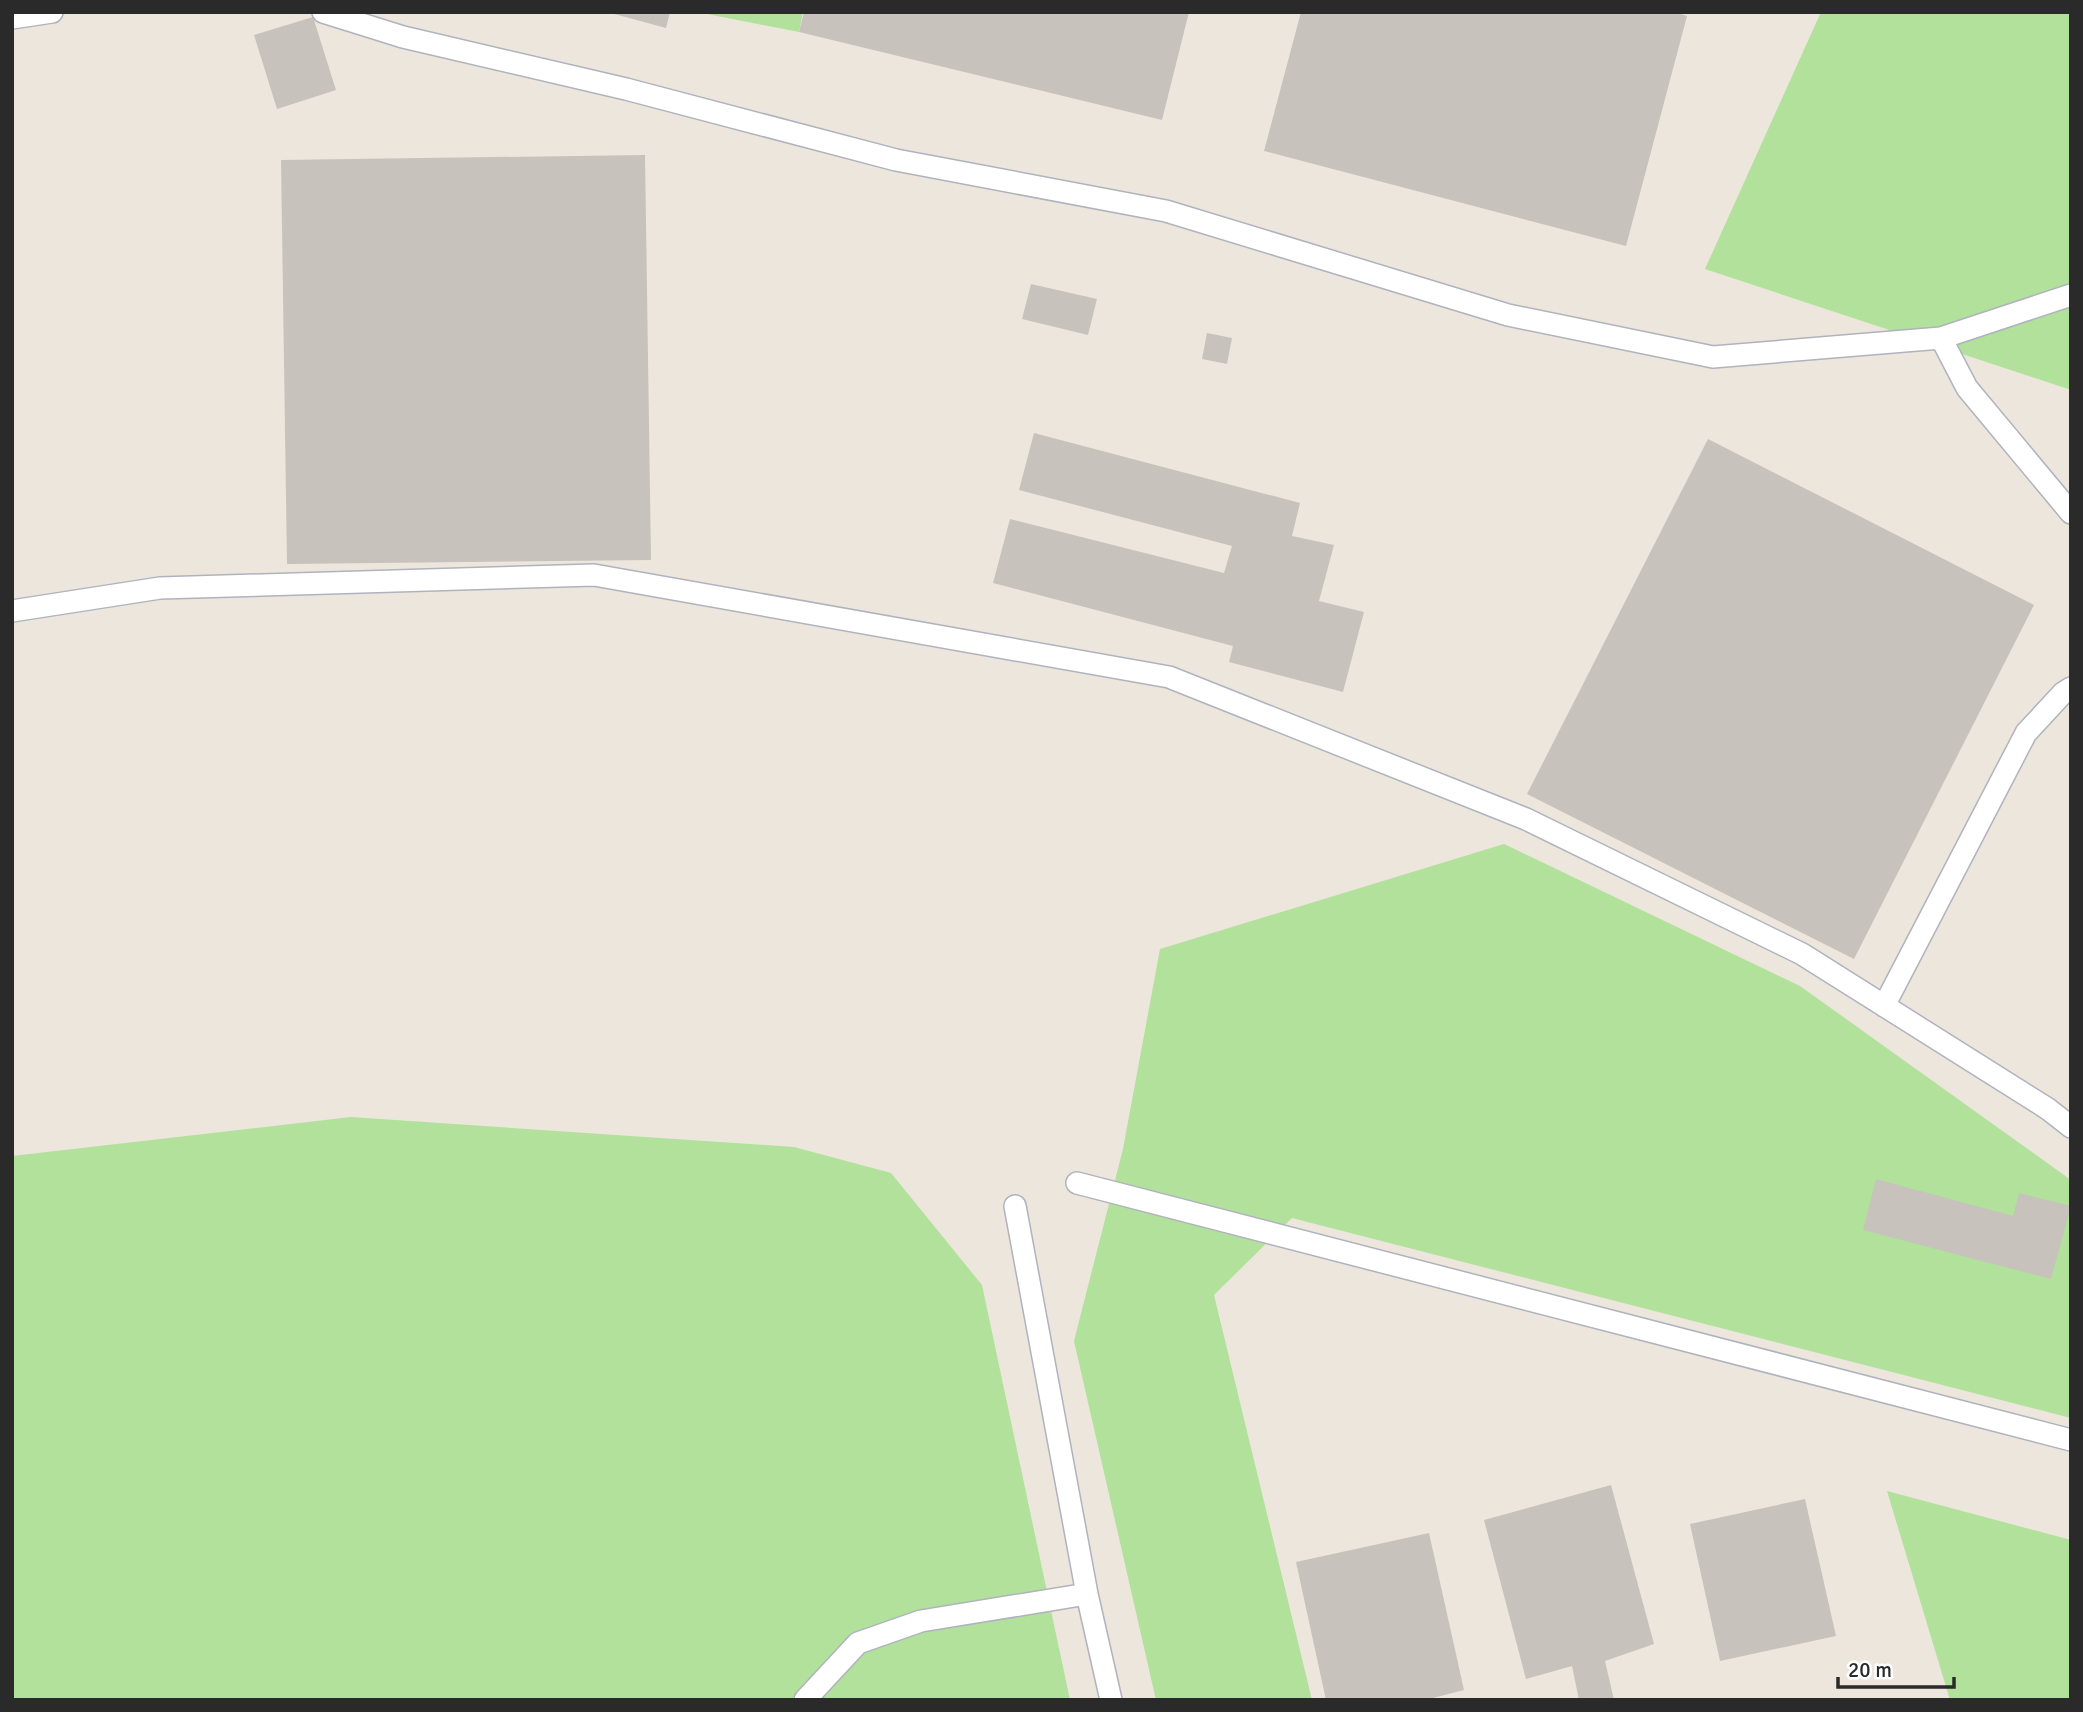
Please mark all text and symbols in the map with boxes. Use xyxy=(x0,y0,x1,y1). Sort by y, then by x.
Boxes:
scale bar xyxy=(1838,1646,1954,1690)
text: 20 m xyxy=(1848,1657,1892,1683)

